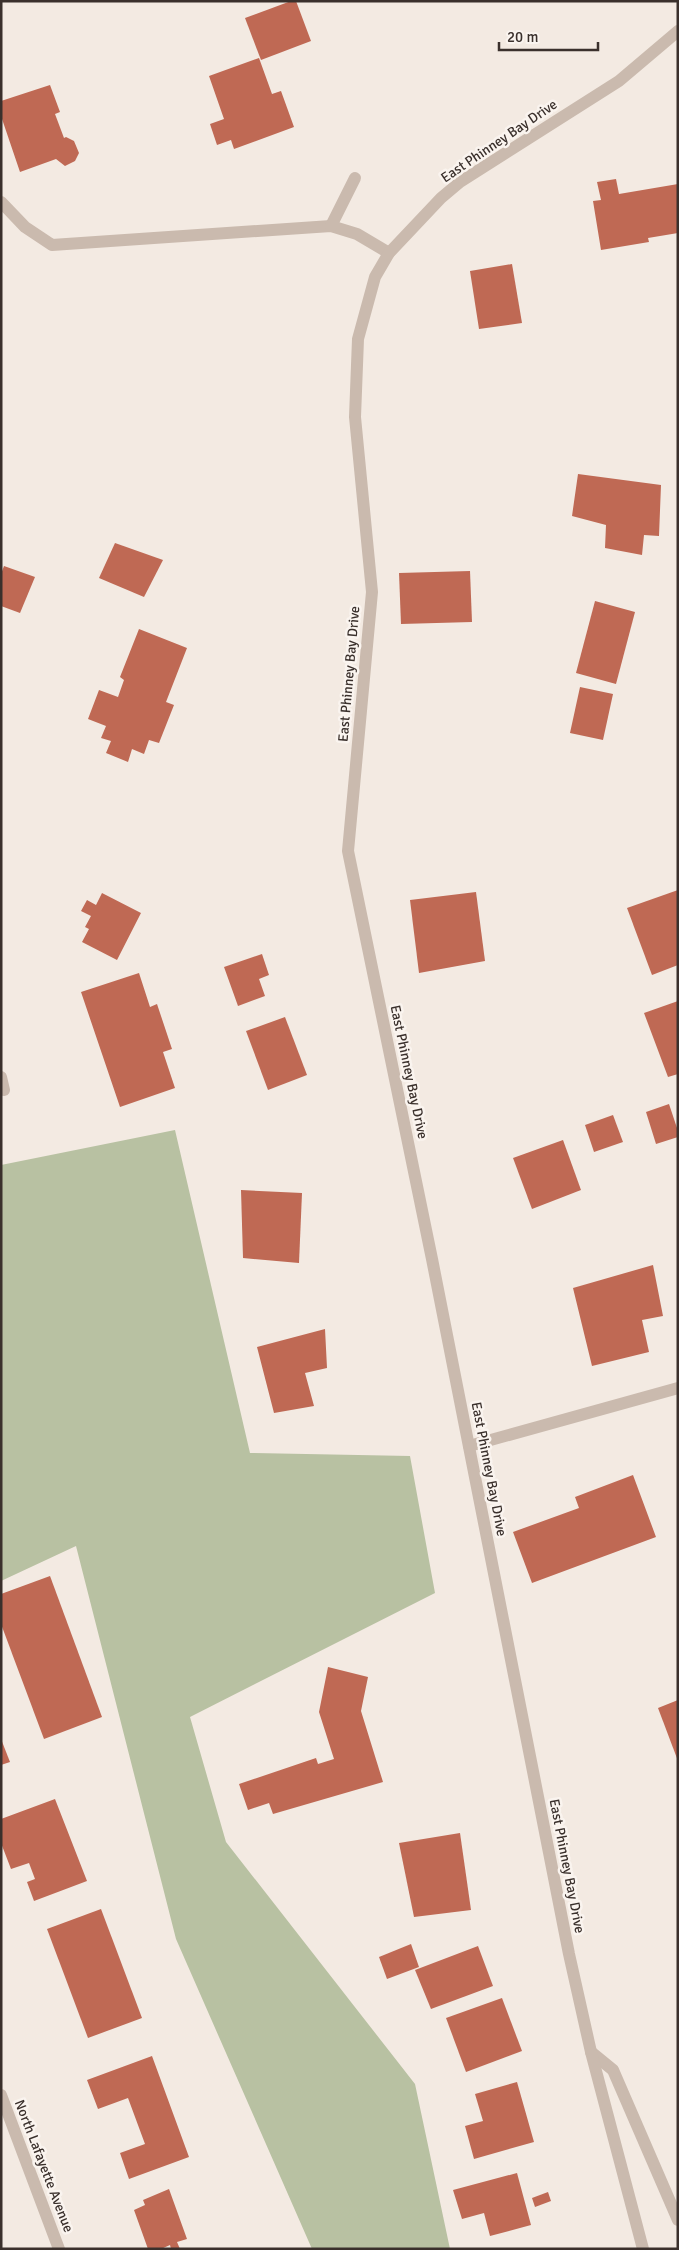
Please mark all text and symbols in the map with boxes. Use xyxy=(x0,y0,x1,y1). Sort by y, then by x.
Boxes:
scale bar xyxy=(499,20,598,52)
text: 20 m xyxy=(507,28,538,46)
street label: East Phinney Bay Drive xyxy=(438,96,560,186)
street label: East Phinney Bay Drive xyxy=(335,605,363,743)
street label: East Phinney Bay Drive xyxy=(387,1003,431,1141)
street label: East Phinney Bay Drive xyxy=(468,1400,510,1538)
street label: East Phinney Bay Drive xyxy=(546,1797,588,1935)
street label: North Lafayette Avenue xyxy=(11,2097,77,2235)

